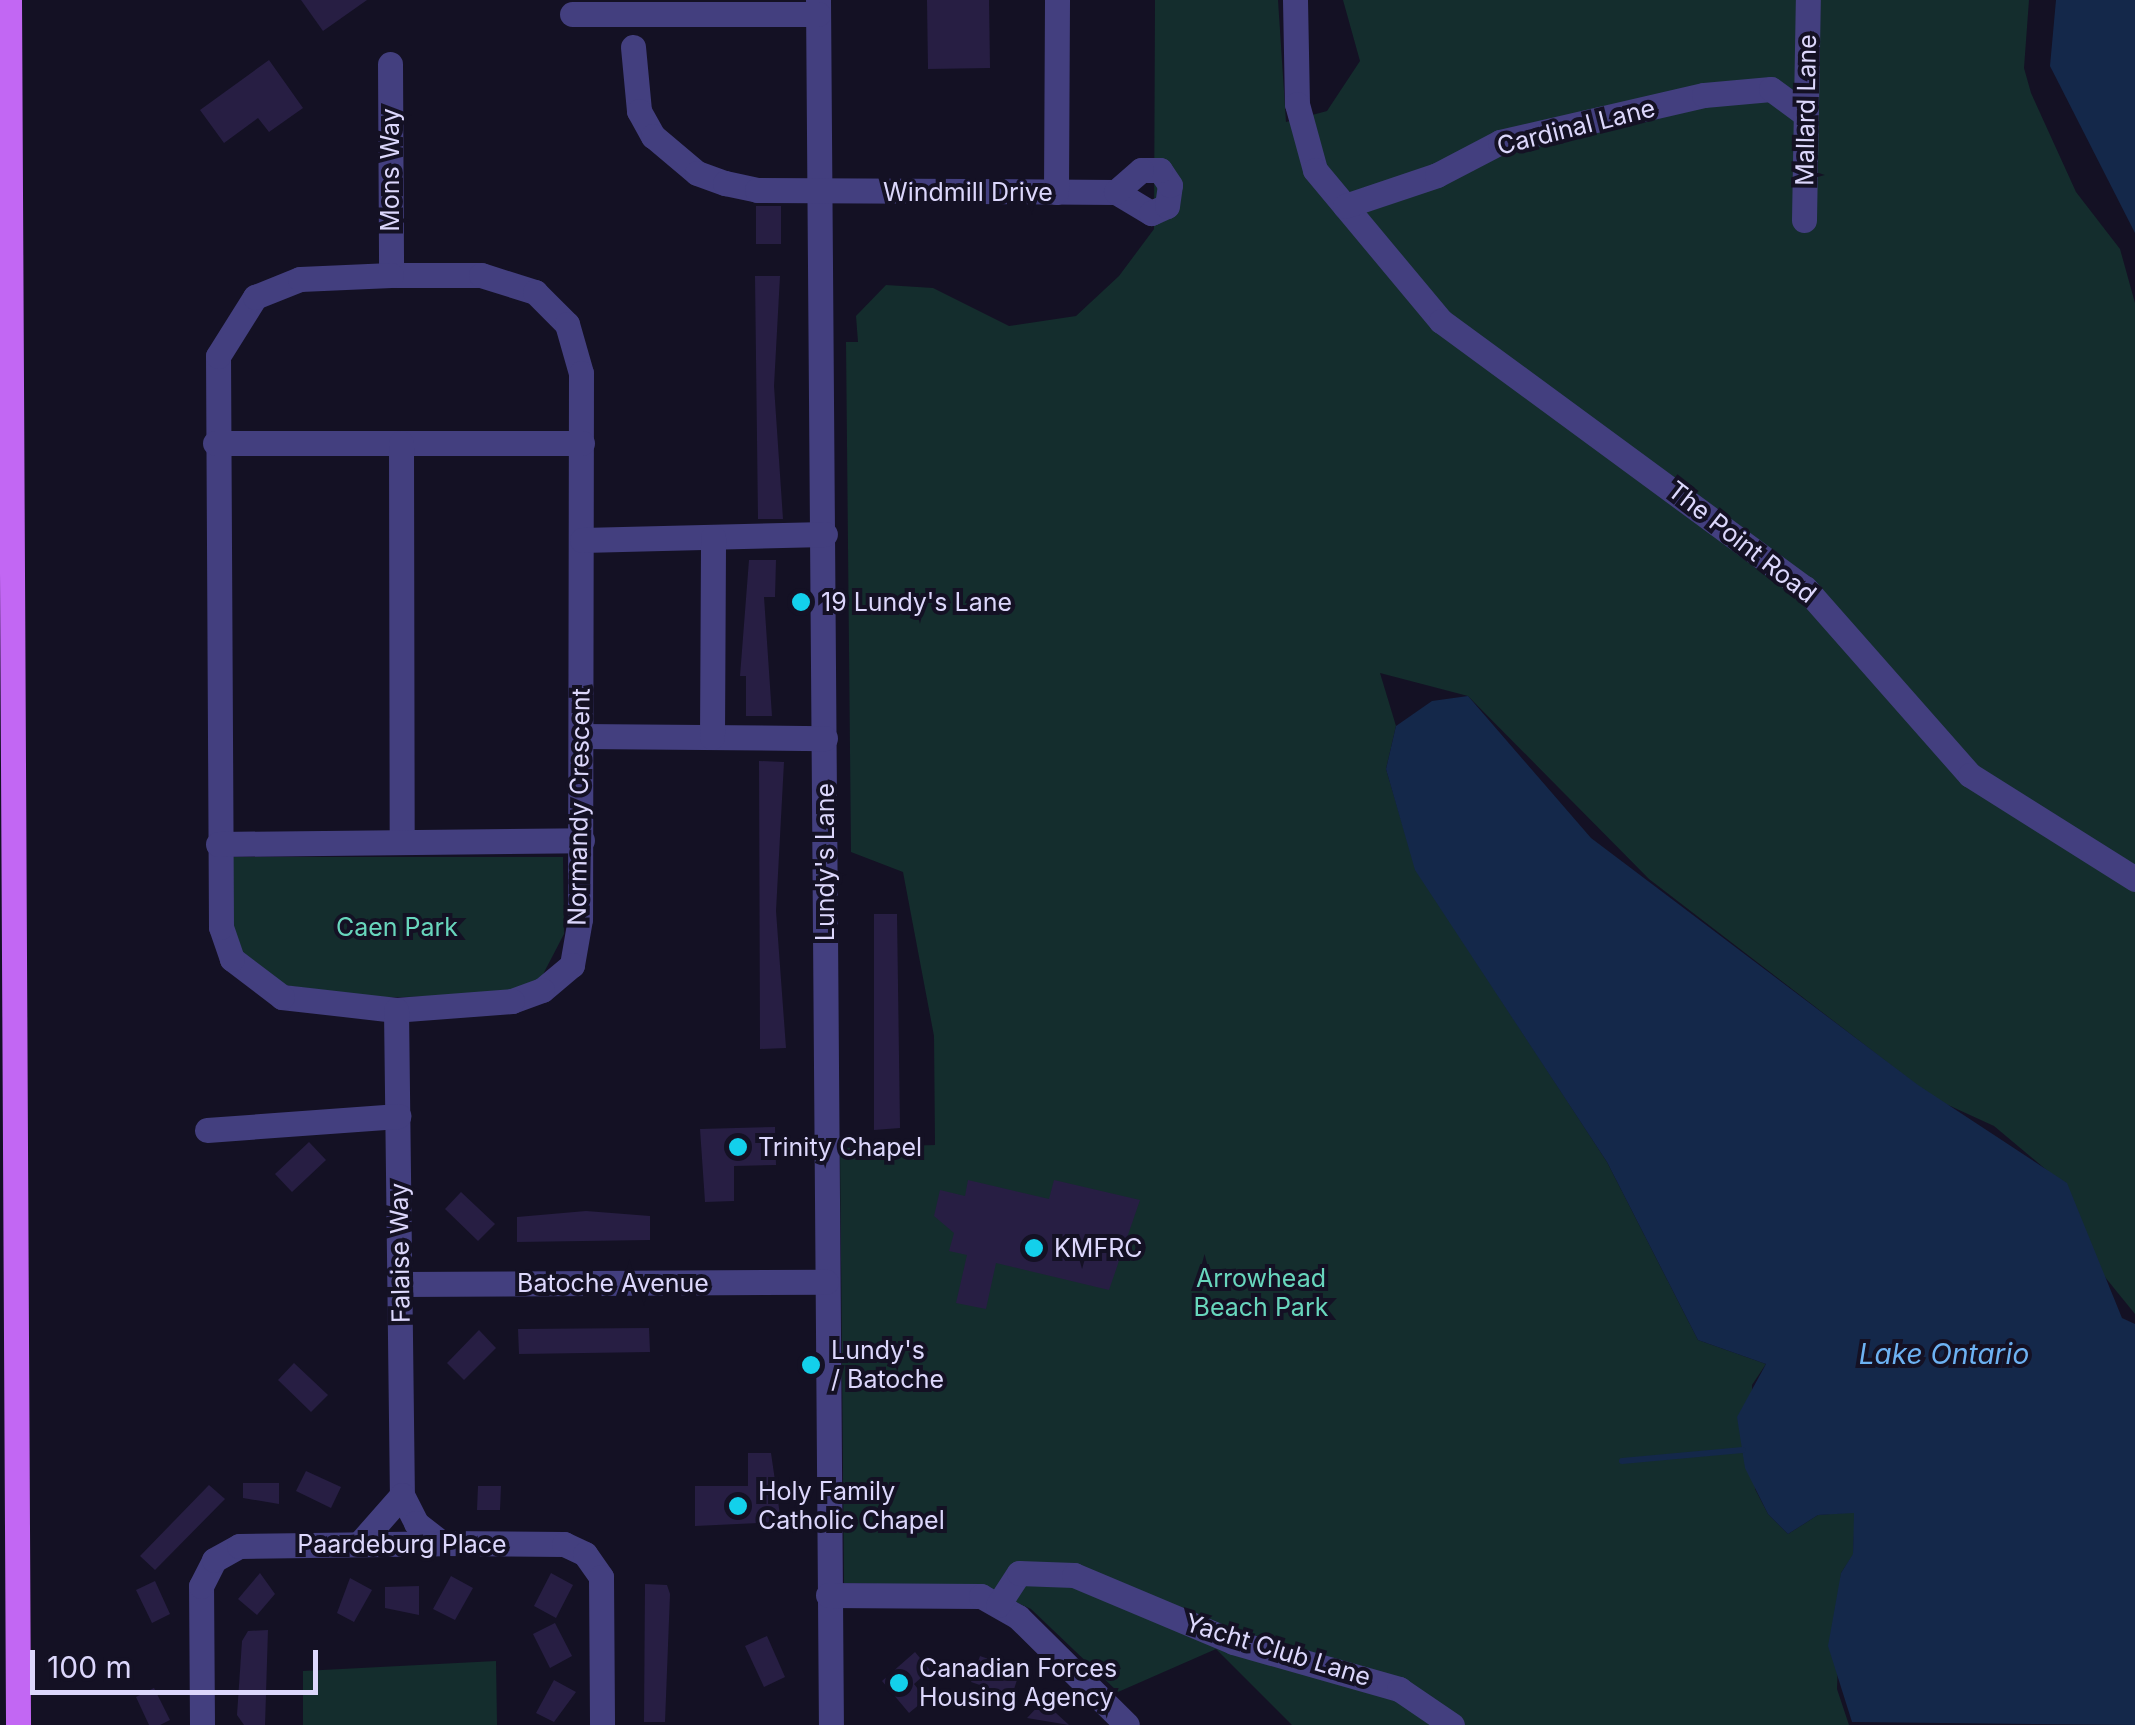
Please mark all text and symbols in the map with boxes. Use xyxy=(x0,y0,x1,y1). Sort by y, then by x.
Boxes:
street label: Mallard Lane xyxy=(1790,34,1822,186)
street label: Cardinal Lane xyxy=(1494,93,1658,161)
street label: Mons Way xyxy=(375,108,405,232)
street label: Windmill Drive xyxy=(883,177,1053,207)
street label: The Point Road xyxy=(1662,475,1822,609)
place label: 19 Lundy's Lane xyxy=(821,587,1012,617)
marker: 19 Lundy's Lane xyxy=(790,591,812,613)
street label: Normandy Crescent xyxy=(562,688,596,926)
street label: Lundy's Lane xyxy=(810,783,840,941)
park label: Caen Park xyxy=(336,912,458,942)
place label: Trinity Chapel xyxy=(758,1132,922,1162)
marker: Trinity Chapel xyxy=(727,1136,749,1158)
street label: Falaise Way xyxy=(384,1183,416,1323)
place label: KMFRC xyxy=(1054,1233,1142,1263)
marker: KMFRC xyxy=(1023,1237,1045,1259)
park label: Arrowhead Beach Park xyxy=(1194,1264,1328,1323)
street label: Batoche Avenue xyxy=(517,1268,709,1298)
place label: Lundy's / Batoche xyxy=(831,1336,944,1395)
water label: Lake Ontario xyxy=(1859,1337,2029,1371)
marker: Lundy's / Batoche xyxy=(800,1354,822,1376)
place label: Holy Family Catholic Chapel xyxy=(758,1477,945,1536)
marker: Holy Family Catholic Chapel xyxy=(727,1495,749,1517)
street label: Paardeburg Place xyxy=(297,1529,507,1559)
street label: Yacht Club Lane xyxy=(1182,1608,1374,1692)
scale bar xyxy=(35,1630,322,1692)
text: 100 m xyxy=(47,1649,132,1685)
place label: Canadian Forces Housing Agency xyxy=(919,1654,1117,1713)
marker: Canadian Forces Housing Agency xyxy=(888,1672,910,1694)

